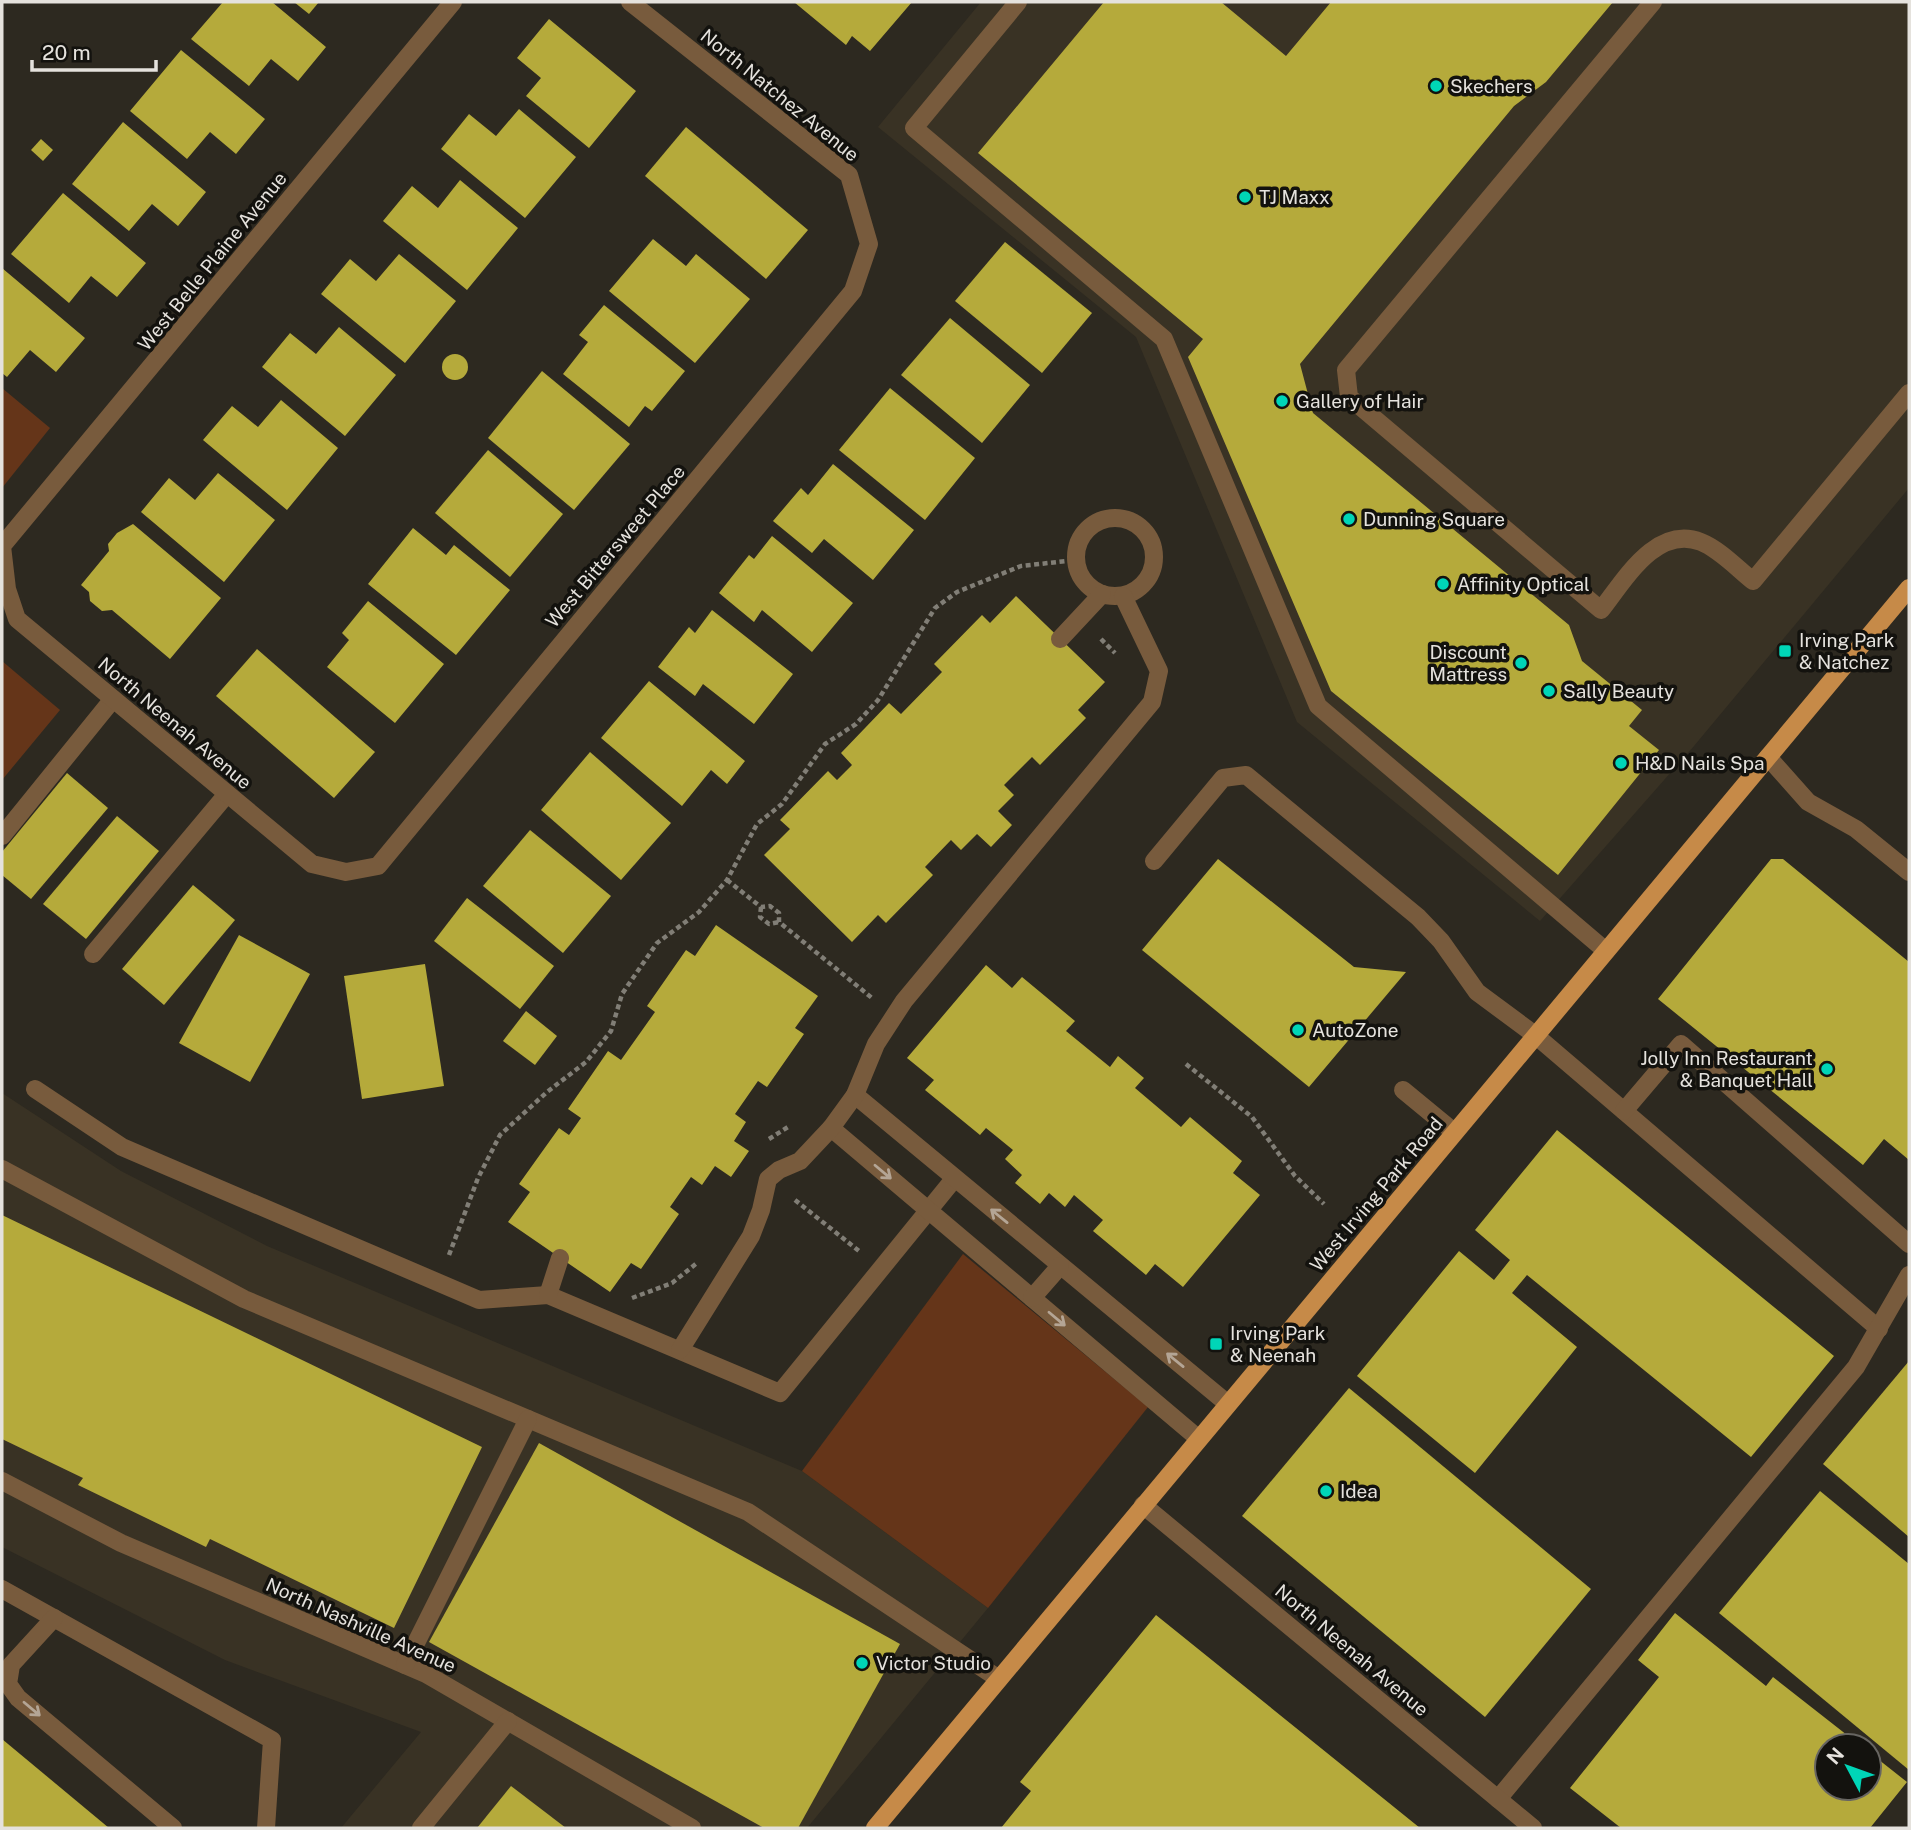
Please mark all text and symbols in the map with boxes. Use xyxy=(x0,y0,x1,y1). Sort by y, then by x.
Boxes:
street label: North Natchez Avenue xyxy=(696,24,864,166)
scale bar xyxy=(32,28,156,72)
text: 20 m xyxy=(42,40,91,65)
place label: Skechers xyxy=(1450,75,1533,97)
marker: Skechers xyxy=(1428,78,1444,94)
street label: West Belle Plaine Avenue xyxy=(133,167,291,355)
place label: TJ Maxx xyxy=(1259,186,1330,208)
marker: TJ Maxx xyxy=(1237,189,1253,205)
place label: Gallery of Hair xyxy=(1296,390,1424,412)
marker: Gallery of Hair xyxy=(1274,393,1290,409)
street label: West Bittersweet Place xyxy=(541,460,689,632)
place label: Dunning Square xyxy=(1363,508,1505,530)
marker: Dunning Square xyxy=(1341,511,1357,527)
place label: Affinity Optical xyxy=(1457,573,1590,595)
marker: Affinity Optical xyxy=(1435,576,1451,592)
place label: Irving Park & Natchez xyxy=(1799,629,1895,673)
place label: Discount Mattress xyxy=(1429,641,1507,685)
marker: Irving Park & Natchez xyxy=(1777,643,1793,659)
street label: North Neenah Avenue xyxy=(94,653,256,793)
marker: Discount Mattress xyxy=(1513,655,1529,671)
place label: Sally Beauty xyxy=(1563,680,1674,702)
marker: Sally Beauty xyxy=(1541,683,1557,699)
place label: H&D Nails Spa xyxy=(1635,752,1764,774)
marker: H&D Nails Spa xyxy=(1613,755,1629,771)
place label: AutoZone xyxy=(1312,1019,1399,1041)
marker: AutoZone xyxy=(1290,1022,1306,1038)
place label: Jolly Inn Restaurant & Banquet Hall xyxy=(1640,1047,1813,1091)
marker: Jolly Inn Restaurant & Banquet Hall xyxy=(1819,1061,1835,1077)
street label: West Irving Park Road xyxy=(1305,1112,1447,1276)
one-way arrow xyxy=(874,1164,892,1180)
one-way arrow xyxy=(991,1208,1009,1224)
one-way arrow xyxy=(1048,1311,1066,1327)
place label: Irving Park & Neenah xyxy=(1230,1322,1326,1366)
marker: Irving Park & Neenah xyxy=(1208,1336,1224,1352)
one-way arrow xyxy=(1166,1353,1184,1369)
place label: Idea xyxy=(1340,1480,1378,1502)
marker: Idea xyxy=(1318,1483,1334,1499)
street label: North Nashville Avenue xyxy=(263,1573,459,1677)
street label: North Neenah Avenue xyxy=(1271,1580,1433,1720)
place label: Victor Studio xyxy=(876,1652,991,1674)
marker: Victor Studio xyxy=(854,1655,870,1671)
one-way arrow xyxy=(22,1701,40,1717)
north arrow xyxy=(1813,1732,1883,1802)
text: N xyxy=(1822,1743,1848,1769)

